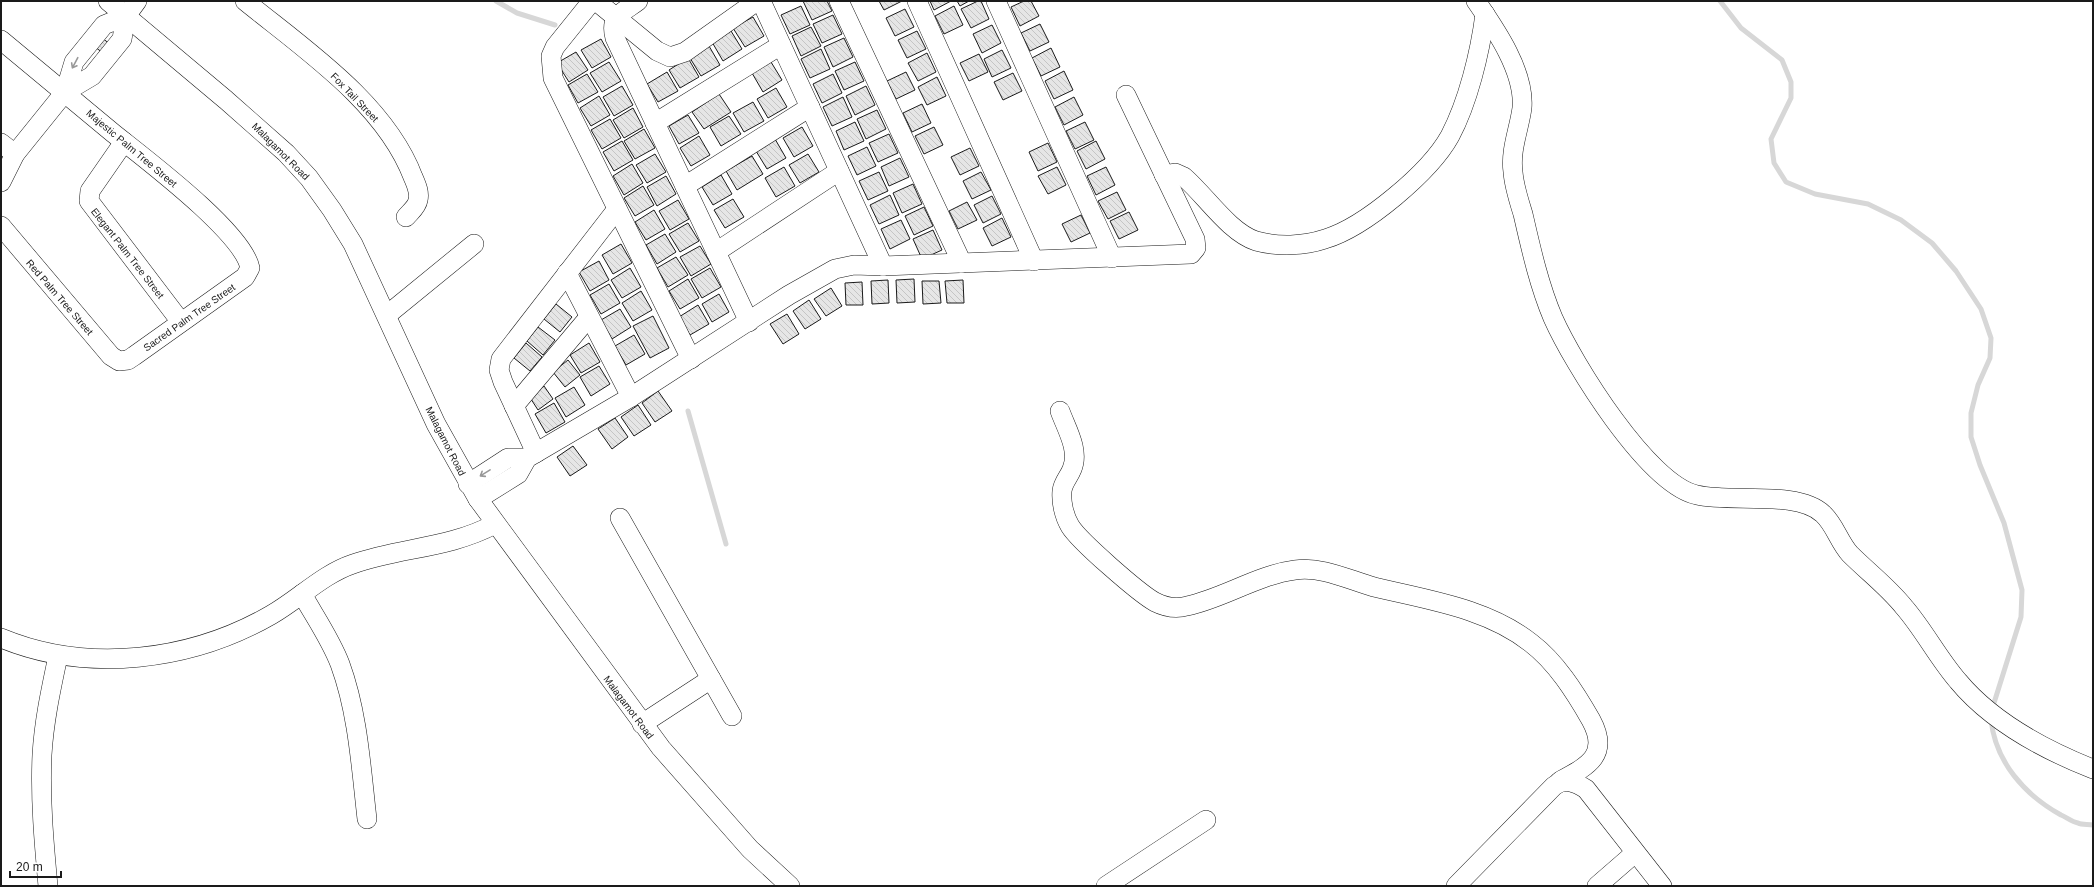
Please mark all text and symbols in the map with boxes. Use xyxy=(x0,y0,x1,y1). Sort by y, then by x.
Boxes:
one-way arrow xyxy=(71,57,78,69)
street label: Fox Tail Street xyxy=(329,71,381,124)
street label: Majestic Palm Tree Street xyxy=(84,107,179,190)
street label: Malagamot Road xyxy=(250,121,311,182)
street label: Elegant Palm Tree Street xyxy=(89,206,166,301)
street label: Red Palm Tree Street xyxy=(24,257,95,337)
street label: Sacred Palm Tree Street xyxy=(141,281,237,353)
street label: Malagamot Road xyxy=(423,405,468,478)
one-way arrow xyxy=(480,469,491,477)
street label: Malagamot Road xyxy=(601,674,656,741)
scale bar xyxy=(10,853,61,879)
text: 20 m xyxy=(16,860,43,874)

